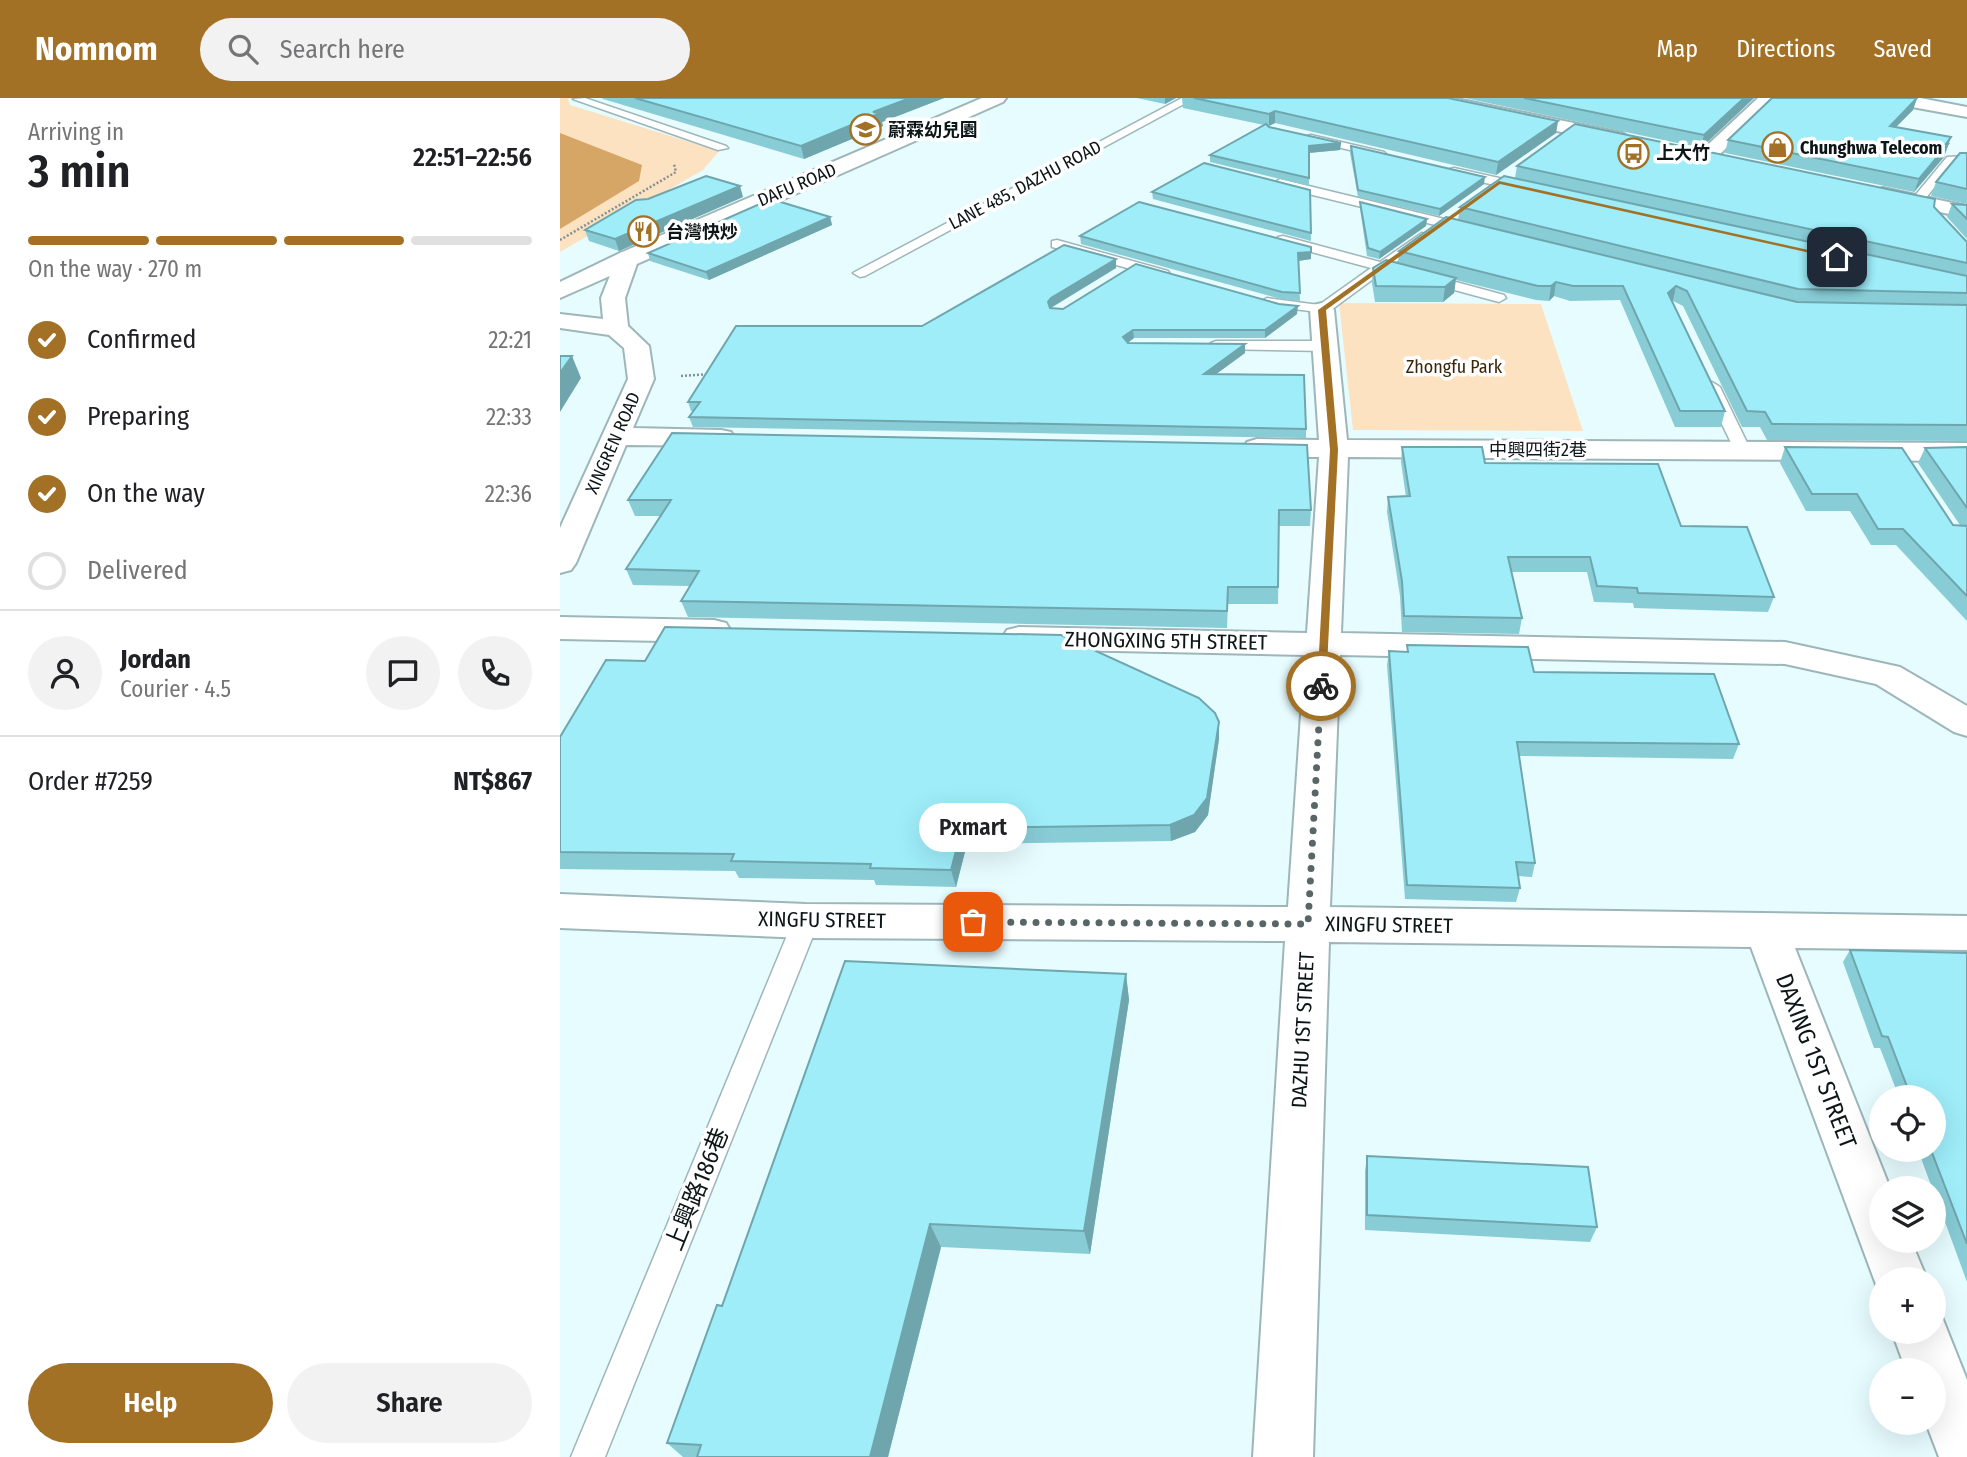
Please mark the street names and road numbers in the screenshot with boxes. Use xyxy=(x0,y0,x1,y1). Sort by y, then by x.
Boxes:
street label: LANE 485, DAZHU ROAD xyxy=(945,135,1105,235)
street label: DAFU ROAD xyxy=(754,159,840,211)
street label: XINGREN ROAD xyxy=(581,389,645,497)
street label: 中興四街2巷 xyxy=(1489,439,1587,461)
street label: ZHONGXING 5TH STREET xyxy=(1064,626,1268,656)
street label: XINGFU STREET xyxy=(758,906,886,934)
street label: XINGFU STREET xyxy=(1325,911,1453,939)
street label: DAZHU 1ST STREET xyxy=(1286,951,1320,1109)
street label: DAXING 1ST STREET xyxy=(1770,970,1862,1152)
street label: 上興路186巷 xyxy=(660,1124,734,1254)

